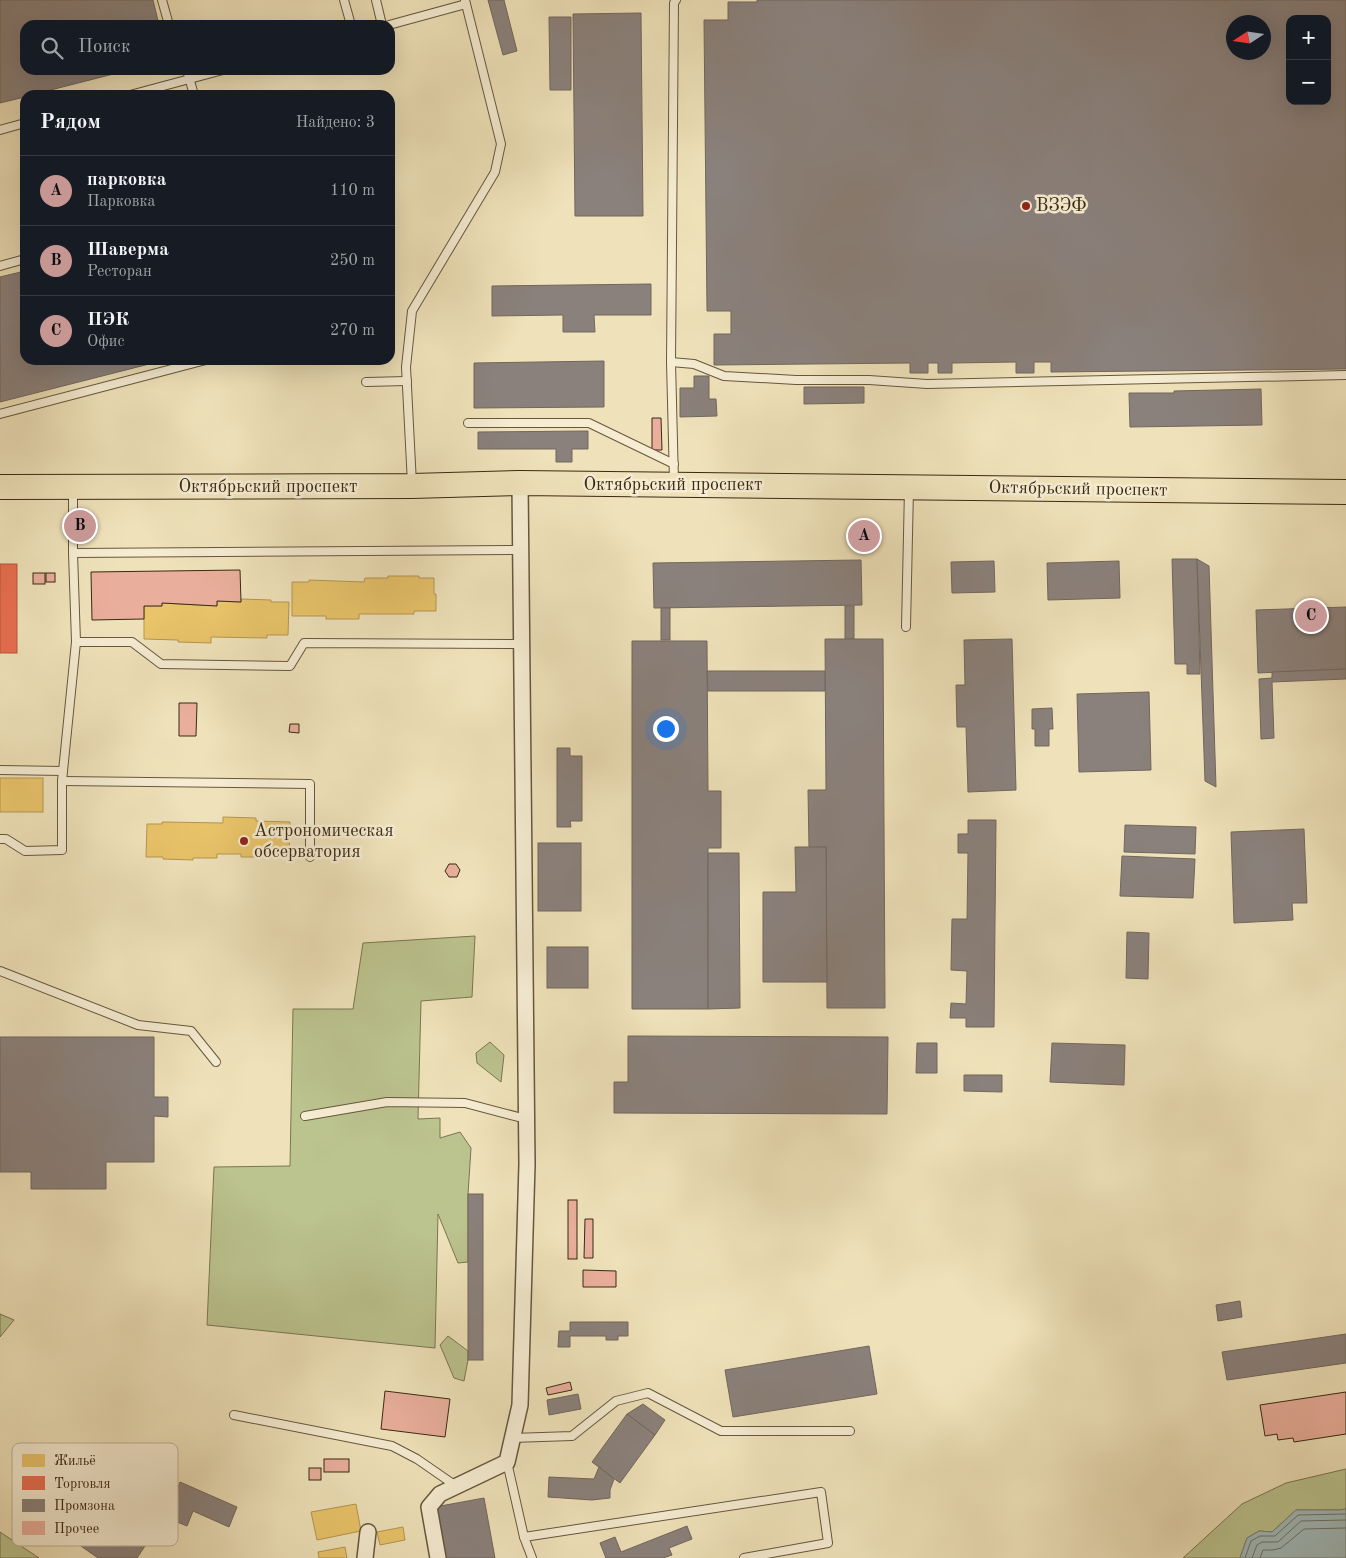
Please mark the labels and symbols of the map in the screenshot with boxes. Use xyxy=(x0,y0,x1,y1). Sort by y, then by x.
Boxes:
north arrow xyxy=(1226,15,1271,60)
place label: ВЗЭФ xyxy=(1036,197,1086,215)
marker: ВЗЭФ xyxy=(1020,200,1032,212)
street label: Октябрьский проспект xyxy=(583,476,763,494)
street label: Октябрьский проспект xyxy=(178,478,358,496)
street label: Октябрьский проспект xyxy=(988,478,1168,500)
pin: B xyxy=(64,507,96,545)
pin: A xyxy=(848,517,880,555)
pin: C xyxy=(1295,597,1327,635)
your location xyxy=(653,716,679,742)
place label: Aстрономическая обсерватория xyxy=(254,822,394,861)
marker: Aстрономическая обсерватория xyxy=(238,835,250,847)
legend xyxy=(12,1443,178,1546)
text: Жильё xyxy=(54,1454,96,1468)
text: Торговля xyxy=(54,1477,111,1491)
text: Промзона xyxy=(54,1499,115,1513)
text: Прочее xyxy=(54,1522,99,1536)

